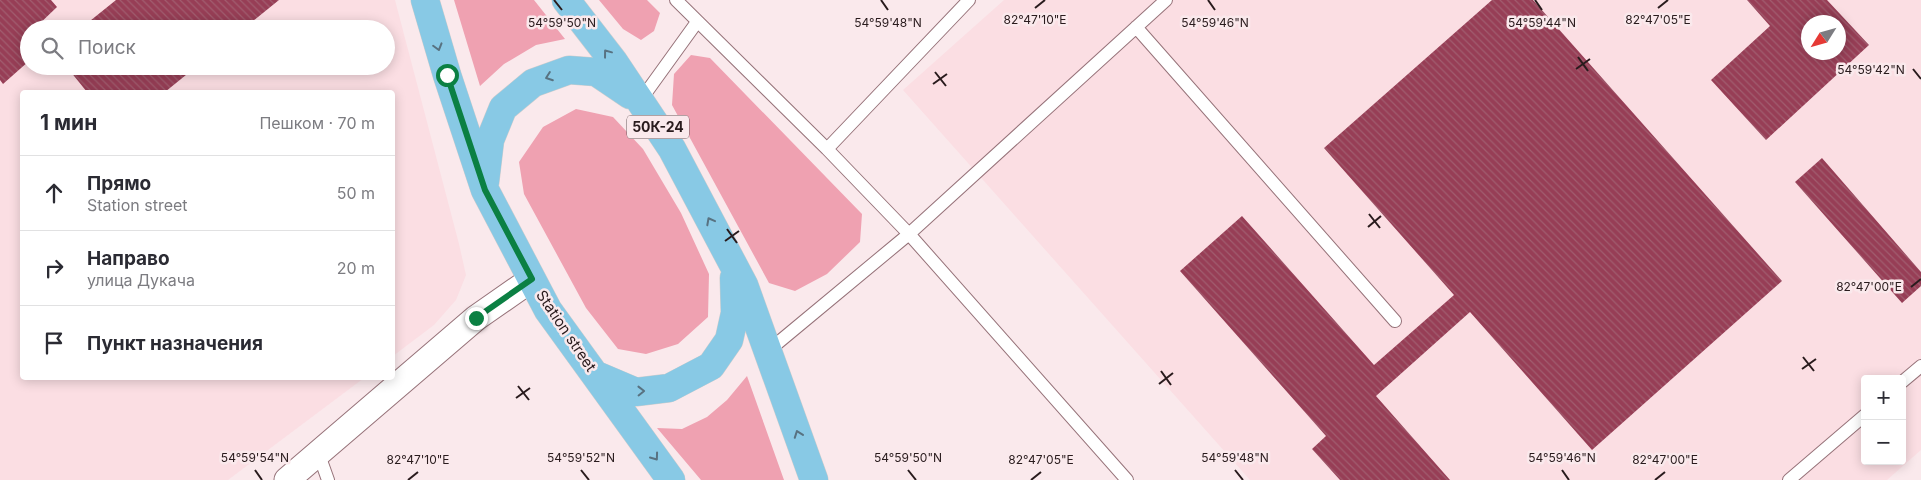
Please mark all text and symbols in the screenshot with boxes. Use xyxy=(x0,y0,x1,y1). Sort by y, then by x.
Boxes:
text: 82°47'10"E xyxy=(1003,12,1067,27)
text: 82°47'05"E xyxy=(1625,12,1691,27)
text: 54°59'50"N xyxy=(528,15,596,30)
text: 54°59'48"N xyxy=(854,15,922,30)
text: 54°59'46"N xyxy=(1181,15,1249,30)
text: 54°59'44"N xyxy=(1508,15,1576,30)
north arrow xyxy=(1801,15,1846,60)
search box xyxy=(20,20,395,75)
icon: search xyxy=(38,34,66,62)
text: Поиск xyxy=(78,36,136,59)
one-way arrow xyxy=(433,42,443,50)
one-way arrow xyxy=(604,49,613,59)
text: 54°59'42"N xyxy=(1837,62,1905,77)
route start xyxy=(436,64,459,87)
one-way arrow xyxy=(545,71,554,81)
text: 1 мин xyxy=(40,110,97,135)
text: Пешком · 70 m xyxy=(259,113,375,133)
road number: 50К-24 xyxy=(627,115,689,138)
text: Прямо xyxy=(87,172,151,195)
icon: ahead xyxy=(40,179,68,207)
text: 50 m xyxy=(337,183,375,203)
text: Station street xyxy=(87,195,188,215)
one-way arrow xyxy=(706,218,716,227)
text: Направо xyxy=(87,247,170,270)
icon: right xyxy=(40,254,68,282)
text: 20 m xyxy=(337,258,375,278)
text: улица Дукача xyxy=(87,270,195,290)
text: 82°47'00"E xyxy=(1836,279,1902,294)
street label: Station street xyxy=(532,286,601,375)
route end xyxy=(465,307,488,330)
icon: arrive xyxy=(40,329,68,357)
text: Пункт назначения xyxy=(87,332,263,355)
map controls xyxy=(1861,375,1906,465)
button: + xyxy=(1861,375,1906,420)
one-way arrow xyxy=(638,386,646,396)
button: − xyxy=(1861,420,1906,465)
one-way arrow xyxy=(794,430,804,439)
text: 54°59'54"N xyxy=(221,450,289,465)
text: 54°59'52"N xyxy=(547,450,615,465)
text: 54°59'50"N xyxy=(874,450,942,465)
text: 54°59'48"N xyxy=(1201,450,1269,465)
text: 54°59'46"N xyxy=(1528,450,1596,465)
one-way arrow xyxy=(649,451,658,461)
text: 82°47'10"E xyxy=(386,452,450,467)
text: 82°47'05"E xyxy=(1008,452,1074,467)
text: 82°47'00"E xyxy=(1632,452,1698,467)

